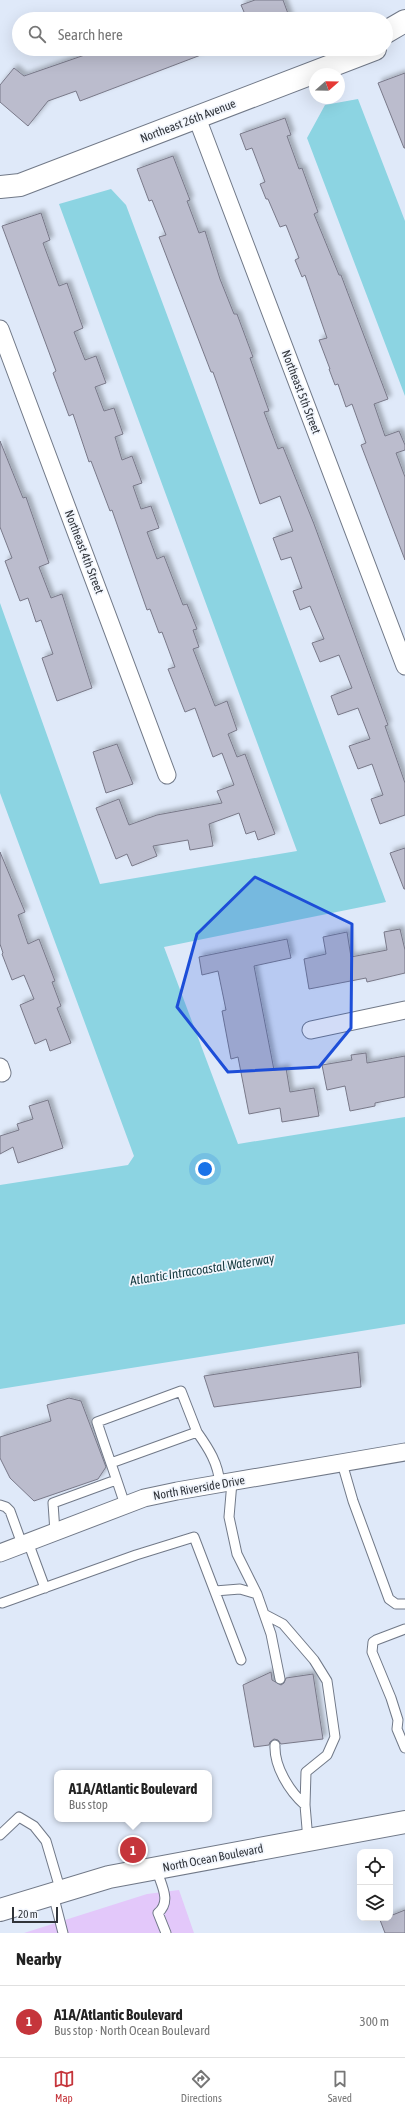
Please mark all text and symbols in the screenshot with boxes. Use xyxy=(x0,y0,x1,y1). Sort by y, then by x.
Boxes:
search box xyxy=(12,12,393,56)
icon: search xyxy=(26,23,48,45)
text: Search here xyxy=(58,26,123,43)
north arrow xyxy=(309,68,345,104)
street label: Northeast 26th Avenue xyxy=(138,96,238,146)
street label: Northeast 5th Street xyxy=(279,348,324,436)
street label: Northeast 4th Street xyxy=(62,508,107,596)
your location xyxy=(195,1159,215,1179)
water label: Atlantic Intracoastal Waterway xyxy=(128,1251,276,1288)
street label: North Riverside Drive xyxy=(152,1473,246,1503)
popup xyxy=(54,1770,212,1822)
text: A1A/Atlantic Boulevard xyxy=(69,1780,197,1797)
text: Bus stop xyxy=(69,1797,108,1812)
pin: 1 xyxy=(120,1835,146,1865)
street label: North Ocean Boulevard xyxy=(162,1841,264,1875)
map controls xyxy=(357,1849,393,1921)
button: locate xyxy=(357,1849,393,1885)
button: layers xyxy=(357,1885,393,1921)
scale bar xyxy=(12,1905,58,1924)
text: 20 m xyxy=(18,1908,38,1920)
text: Nearby xyxy=(16,1949,62,1969)
text: A1A/Atlantic Boulevard xyxy=(54,2006,183,2023)
text: 1 xyxy=(26,2014,32,2029)
text: 300 m xyxy=(360,2014,389,2029)
text: Bus stop · North Ocean Boulevard xyxy=(54,2023,210,2038)
tab: Map xyxy=(53,2068,75,2104)
tab: Directions xyxy=(181,2068,222,2104)
tab: Saved xyxy=(328,2068,352,2104)

